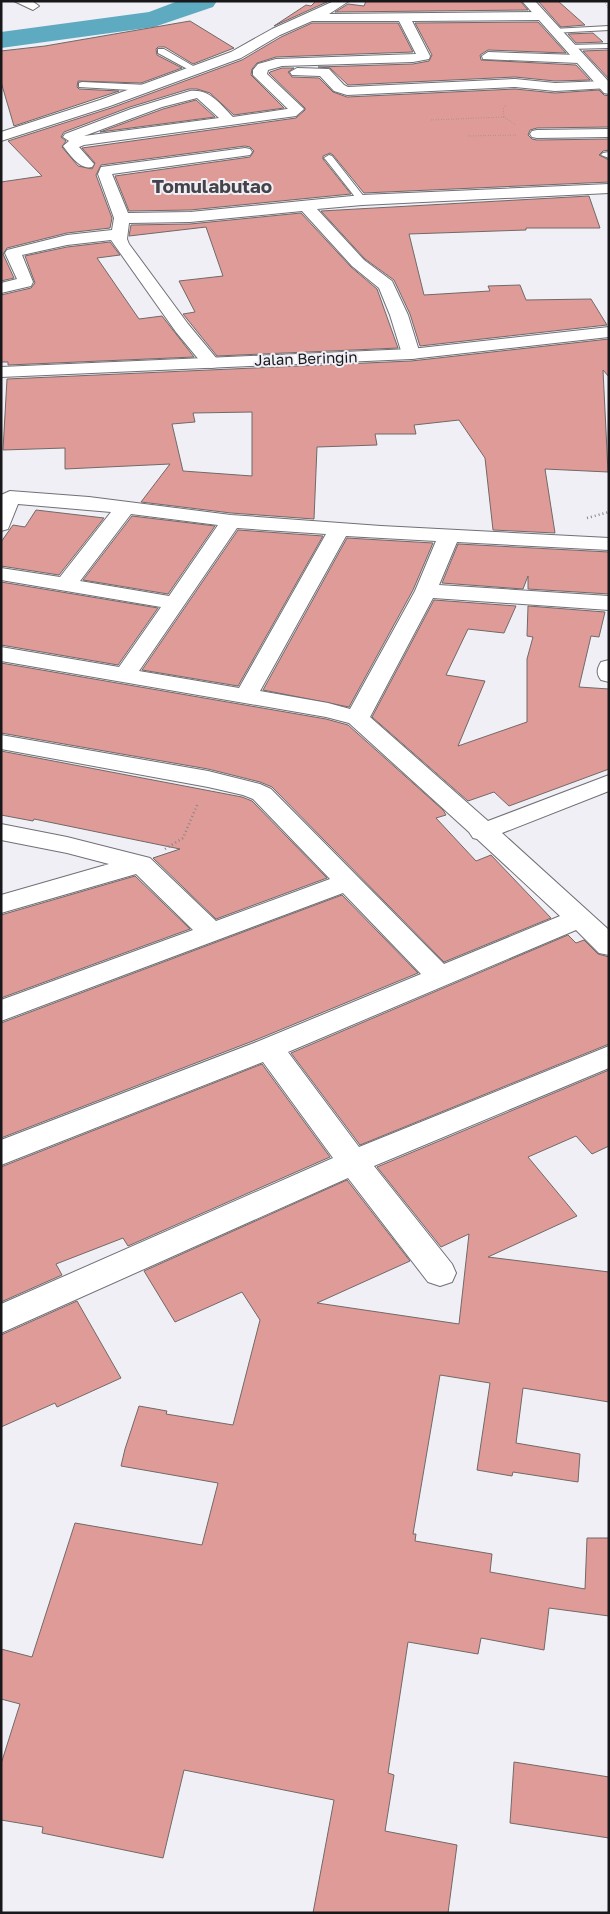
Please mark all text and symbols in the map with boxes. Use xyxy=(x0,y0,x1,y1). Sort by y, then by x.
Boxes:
district label: Tomulabutao xyxy=(152,174,272,197)
street label: Jalan Beringin xyxy=(254,347,358,369)

